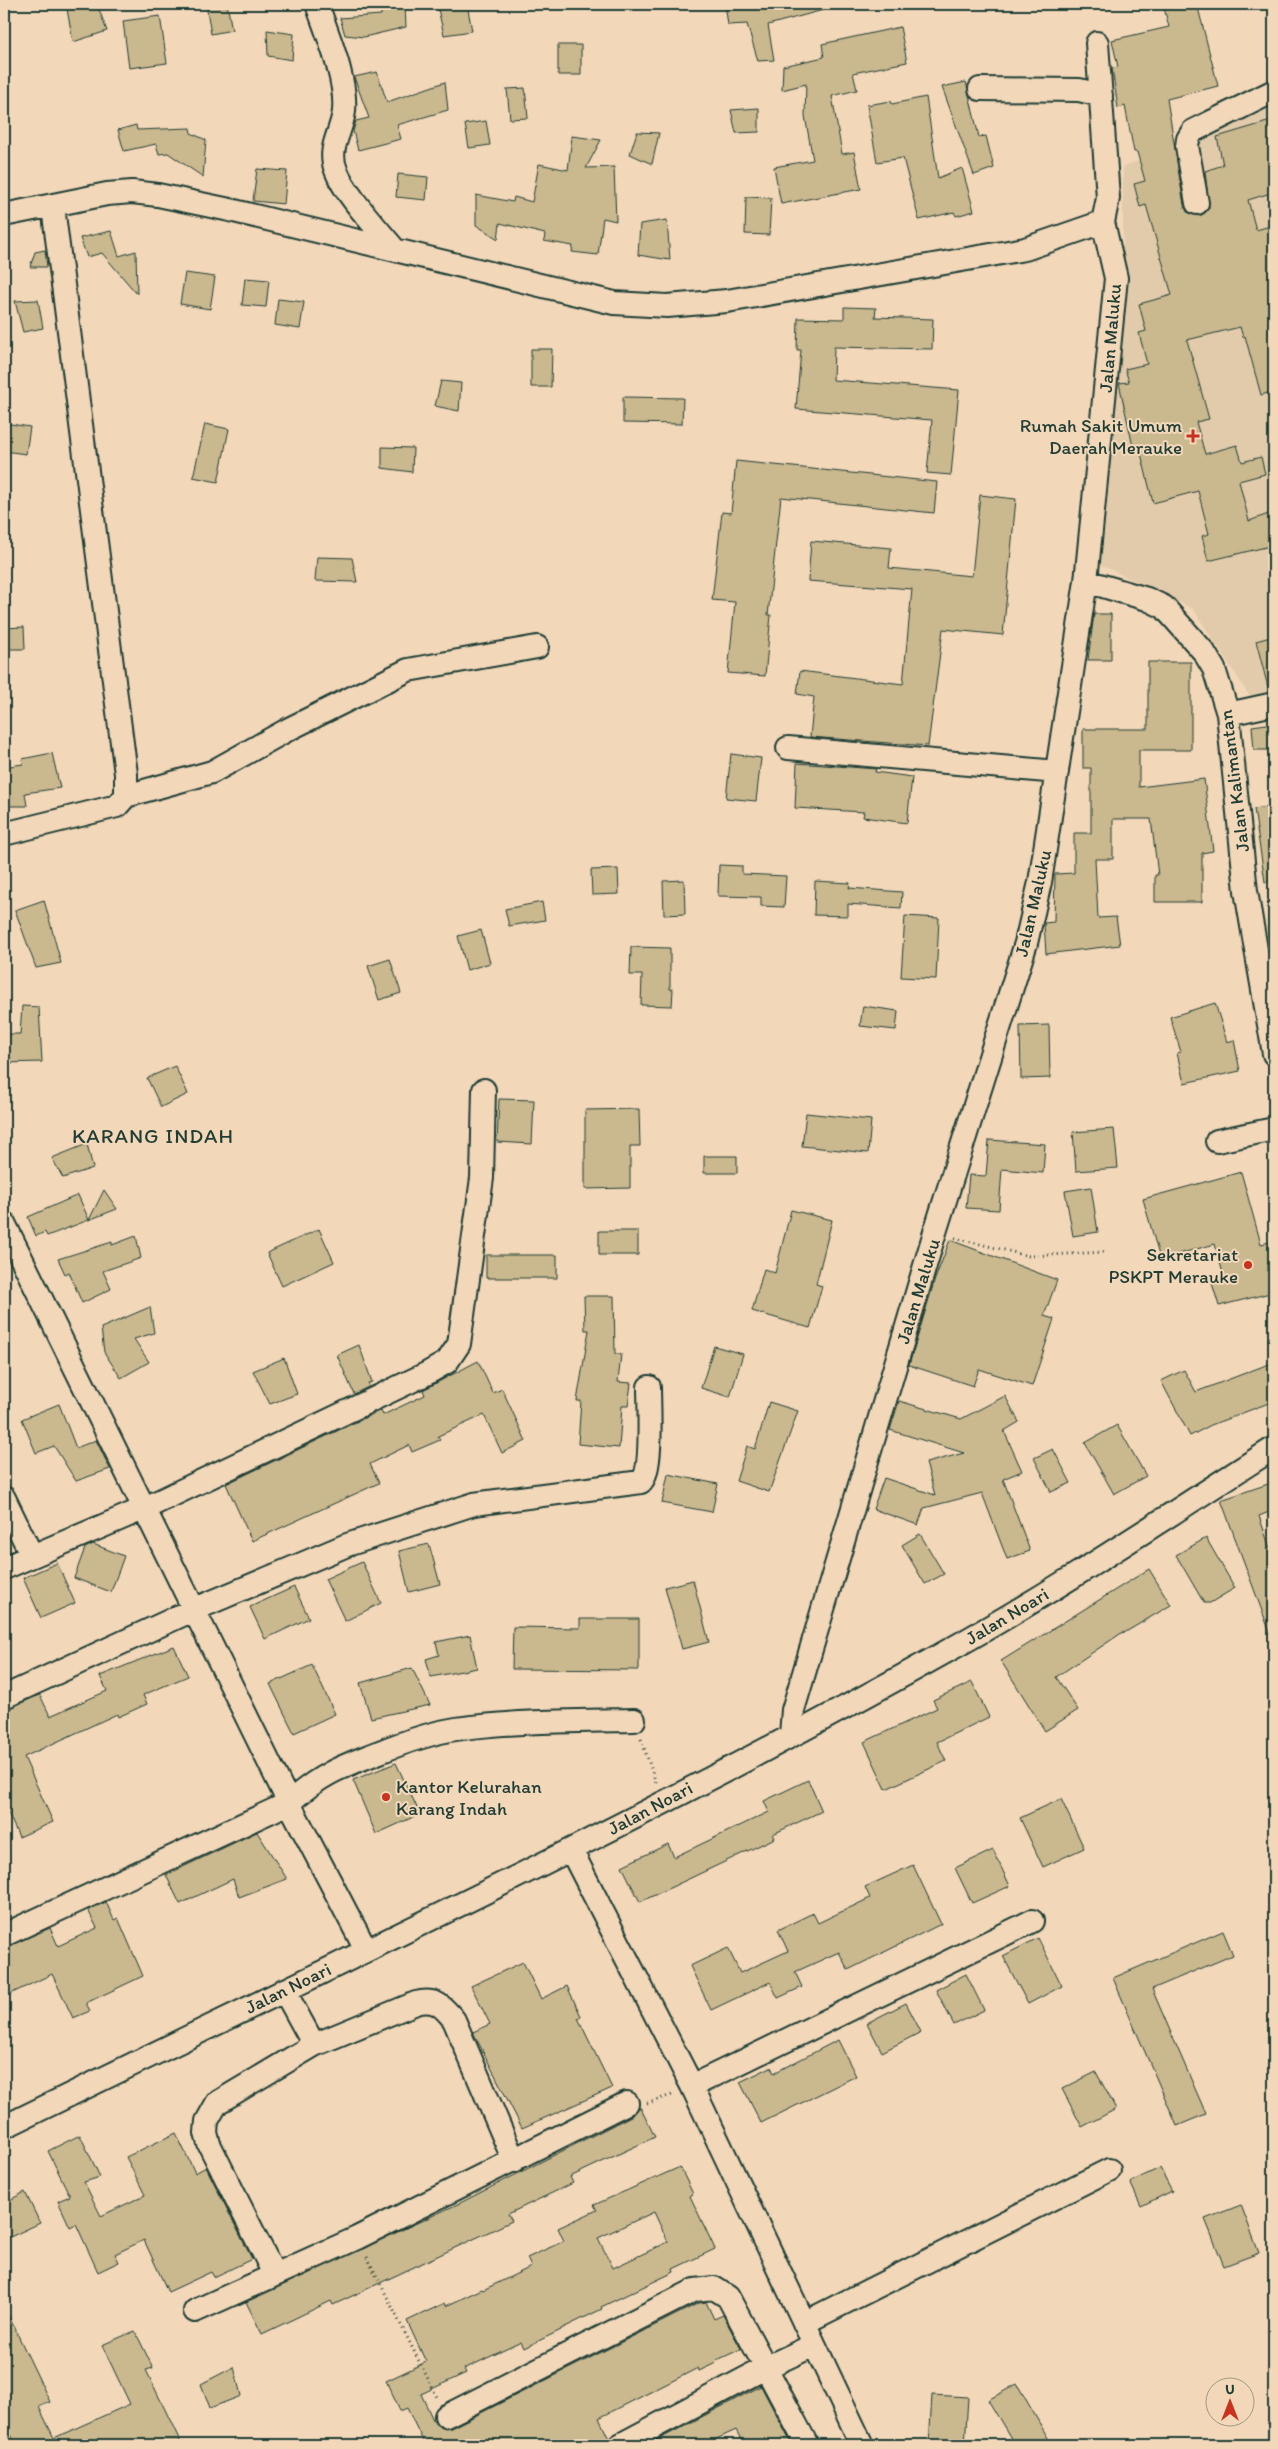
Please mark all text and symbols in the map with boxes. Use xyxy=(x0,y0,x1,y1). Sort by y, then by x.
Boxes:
street label: Jalan Maluku xyxy=(1094,283,1126,393)
place label: Rumah Sakit Umum Daerah Merauke xyxy=(1020,414,1182,459)
marker: Rumah Sakit Umum Daerah Merauke xyxy=(1186,429,1200,443)
street label: Jalan Kalimantan xyxy=(1214,708,1254,853)
street label: Jalan Maluku xyxy=(1010,847,1056,959)
district label: KARANG INDAH xyxy=(72,1123,234,1148)
street label: Jalan Maluku xyxy=(891,1235,945,1347)
place label: Sekretariat PSKPT Merauke xyxy=(1108,1243,1238,1288)
marker: Sekretariat PSKPT Merauke xyxy=(1242,1259,1254,1271)
street label: Jalan Noari xyxy=(961,1582,1053,1650)
place label: Kantor Kelurahan Karang Indah xyxy=(396,1775,542,1820)
street label: Jalan Noari xyxy=(604,1776,696,1840)
marker: Kantor Kelurahan Karang Indah xyxy=(380,1791,392,1803)
street label: Jalan Noari xyxy=(241,1957,335,2019)
north arrow xyxy=(1206,2376,1256,2426)
text: U xyxy=(1225,2381,1235,2398)

